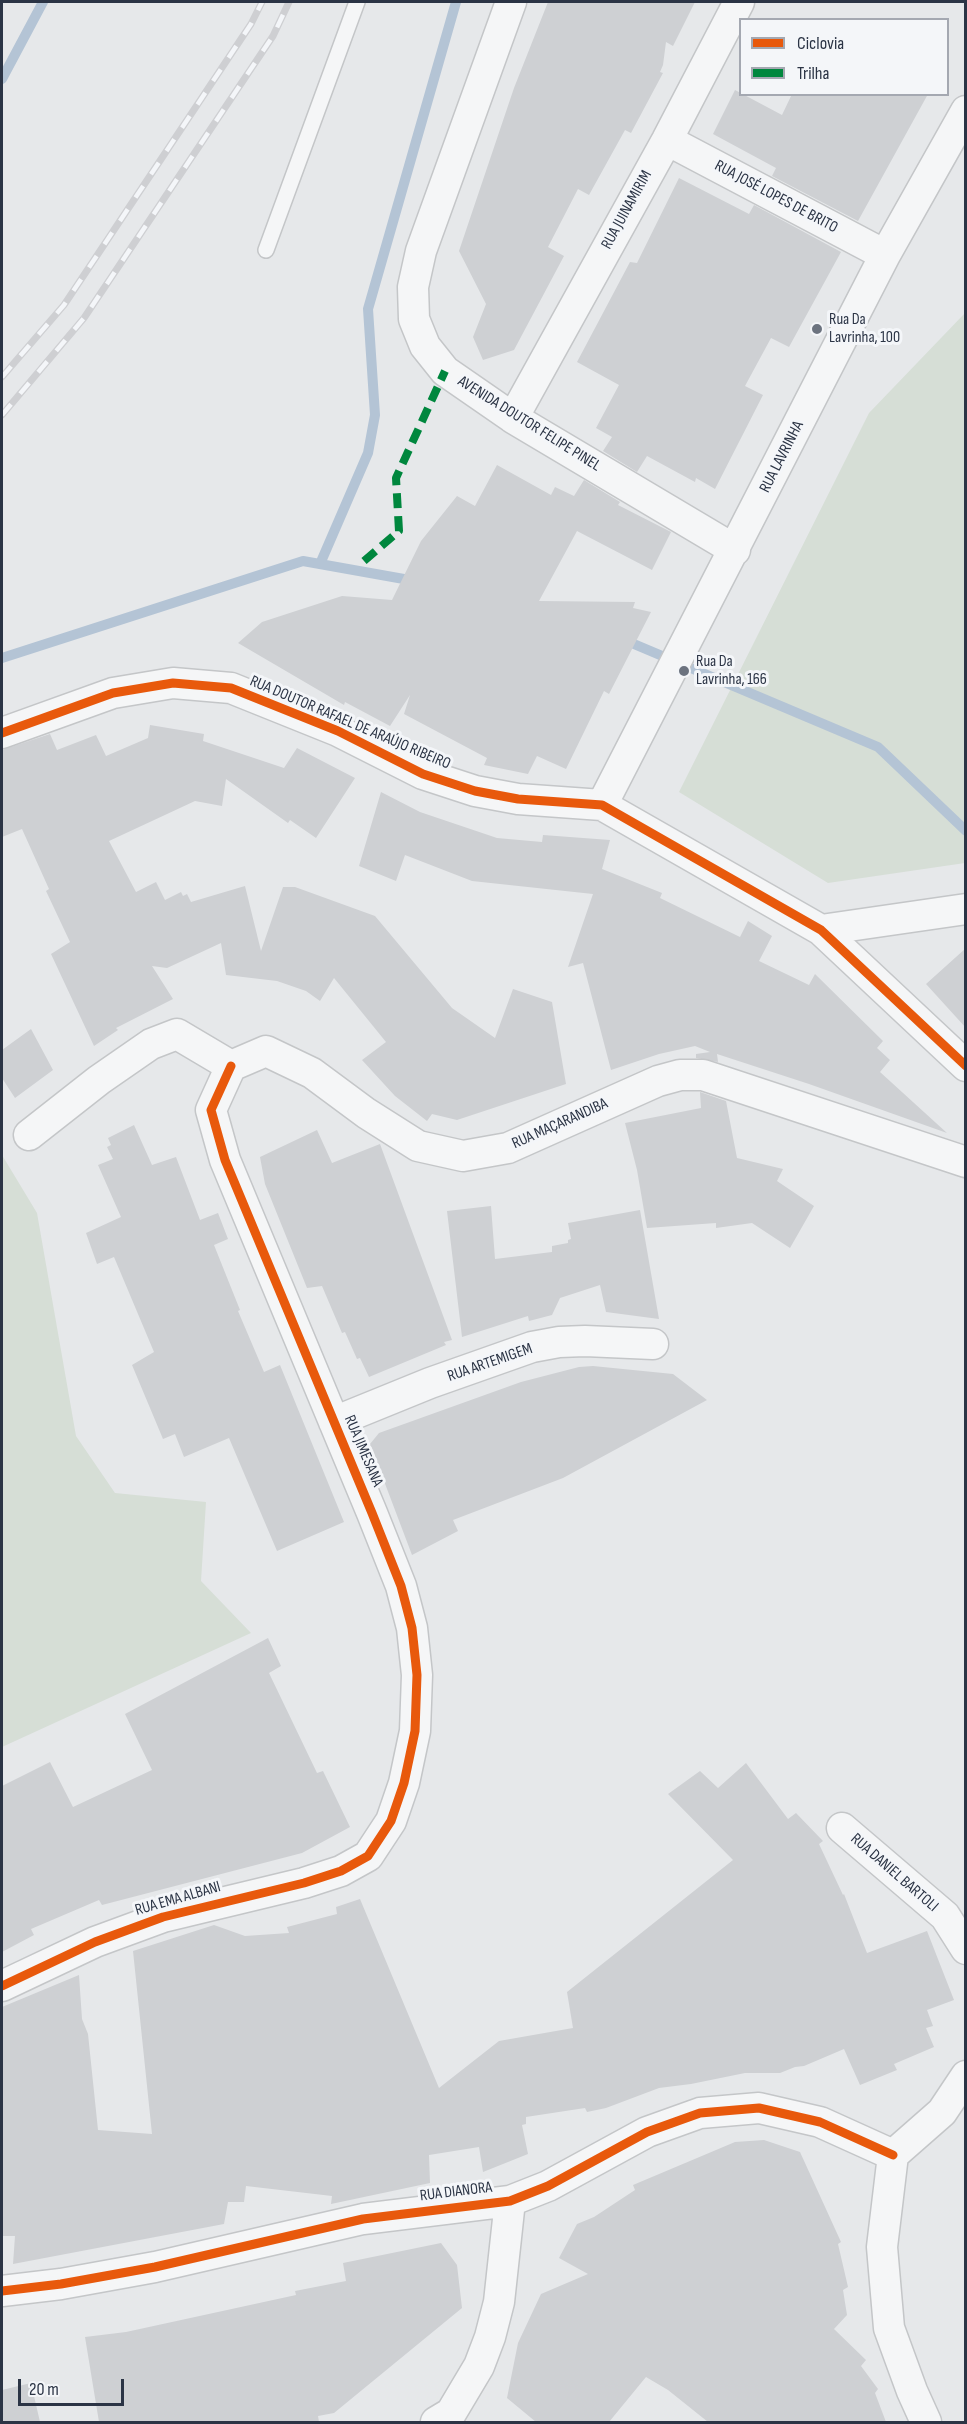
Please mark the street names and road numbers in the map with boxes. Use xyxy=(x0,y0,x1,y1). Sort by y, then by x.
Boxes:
street label: RUA JOSÉ LOPES DE BRITO xyxy=(711,156,841,238)
street label: RUA JUINAMIRIM xyxy=(598,167,656,253)
street label: AVENIDA DOUTOR FELIPE PINEL xyxy=(454,372,604,476)
street label: RUA LAVRINHA xyxy=(756,418,808,496)
street label: RUA DOUTOR RAFAEL DE ARAÚJO RIBEIRO xyxy=(247,672,453,774)
street label: RUA MAÇARANDIBA xyxy=(509,1094,611,1154)
street label: RUA ARTEMIGEM xyxy=(445,1340,535,1386)
street label: RUA JIMESANA xyxy=(339,1412,387,1490)
street label: RUA DANIEL BARTOLI xyxy=(846,1830,942,1916)
street label: RUA EMA ALBANI xyxy=(133,1878,223,1920)
street label: RUA DIANORA xyxy=(419,2178,493,2206)

